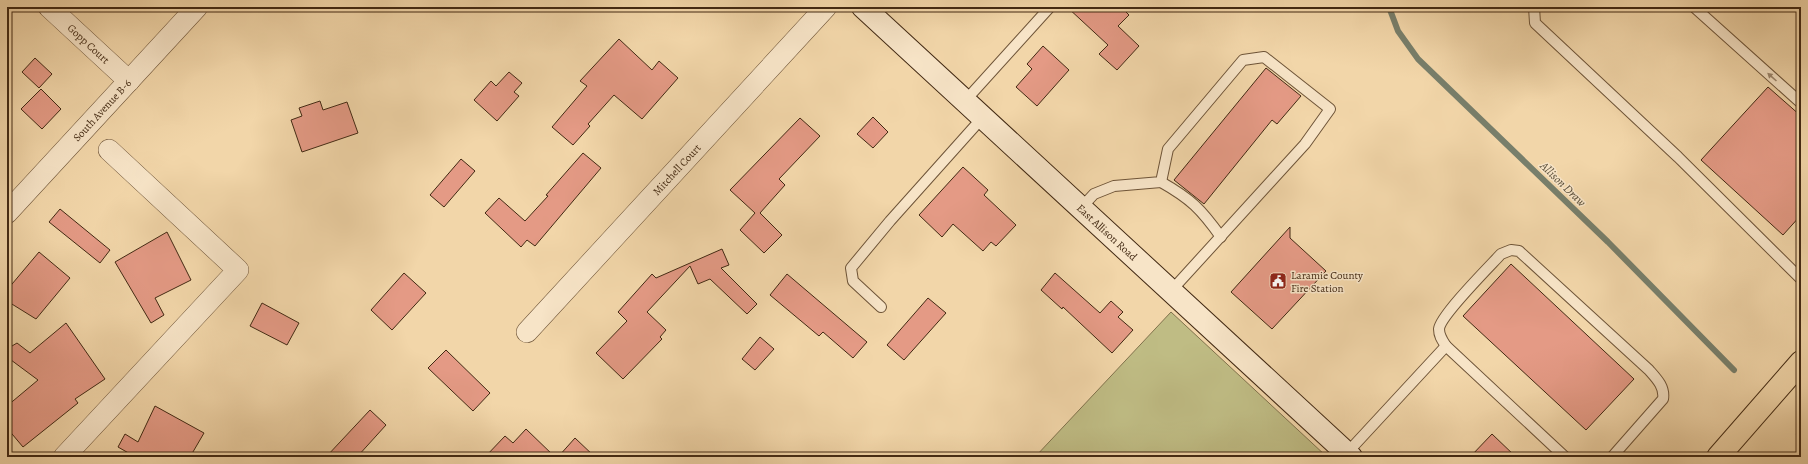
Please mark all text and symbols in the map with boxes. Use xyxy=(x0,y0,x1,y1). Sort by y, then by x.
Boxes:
street label: Gopp Court xyxy=(64,20,113,67)
one-way arrow xyxy=(1767,72,1777,81)
street label: South Avenue B-6 xyxy=(69,76,134,144)
street label: Mitchell Court xyxy=(649,140,704,198)
water label: Allison Draw xyxy=(1536,157,1590,210)
street label: East Allison Road xyxy=(1074,200,1141,264)
place label: Laramie County Fire Station xyxy=(1291,268,1363,296)
public building icon: Laramie County Fire Station xyxy=(1268,271,1288,291)

